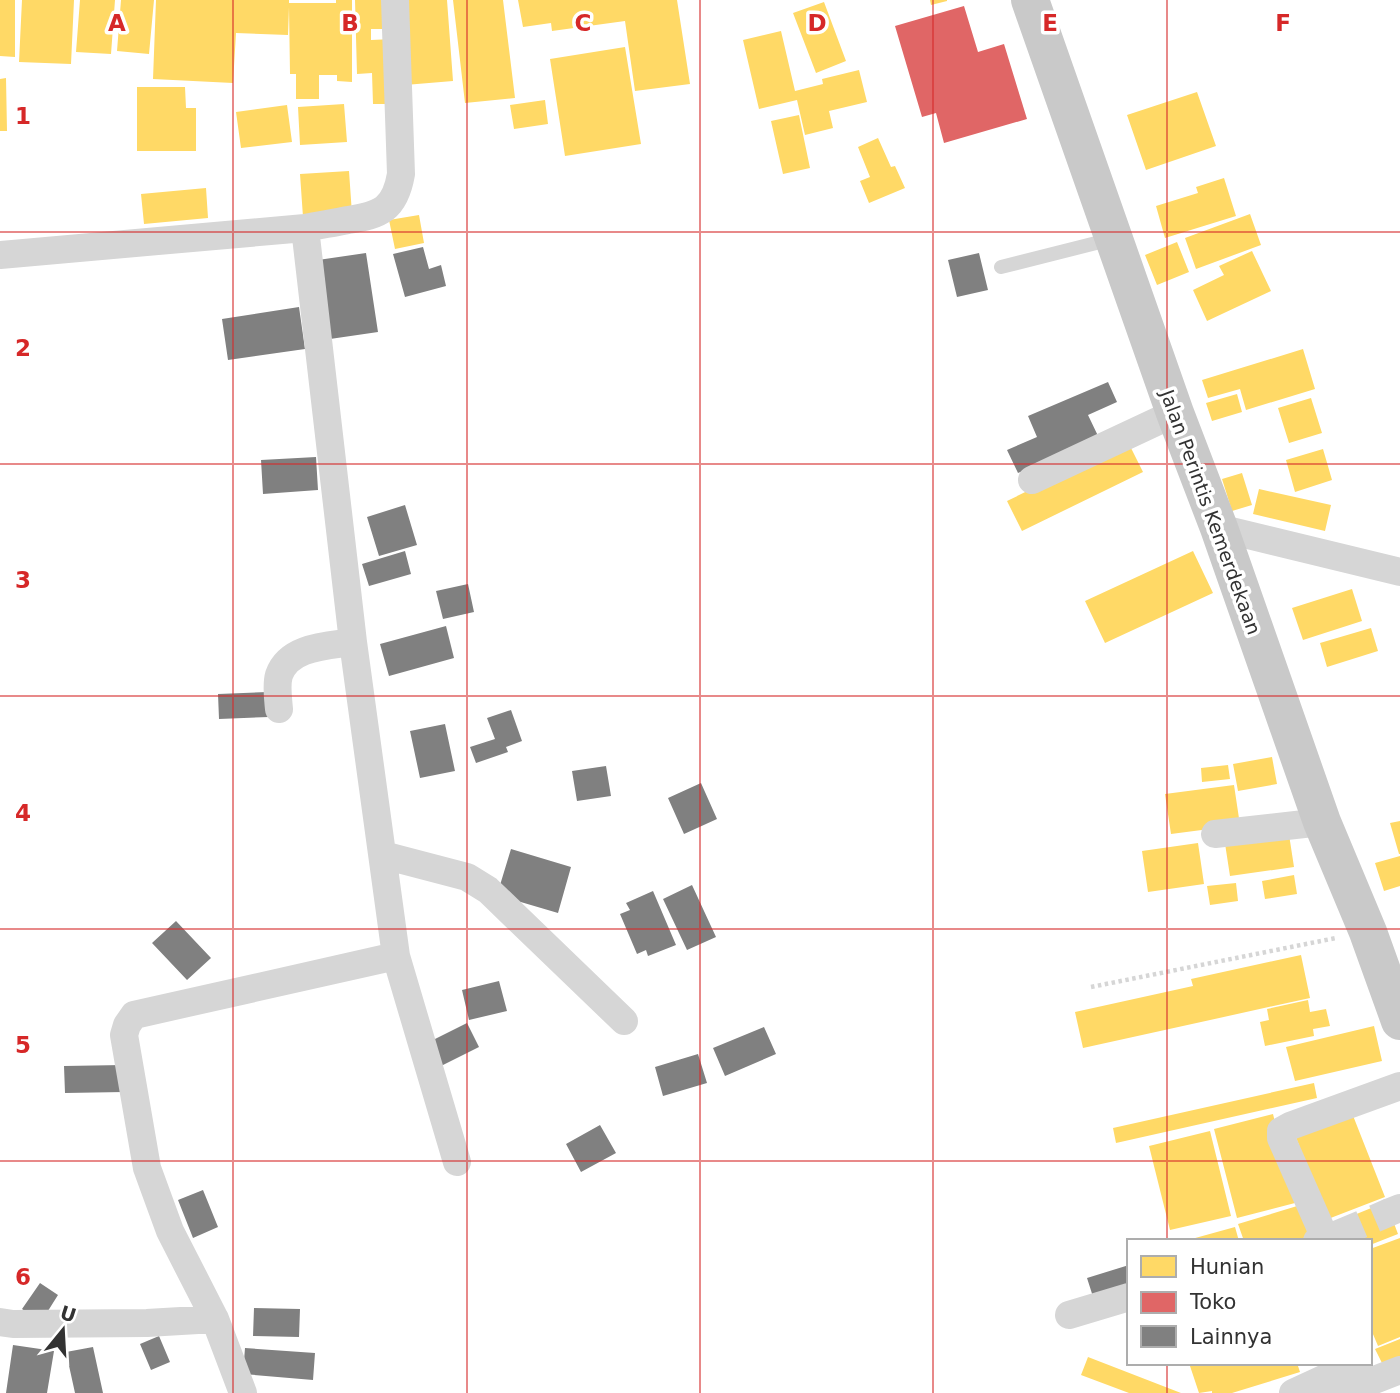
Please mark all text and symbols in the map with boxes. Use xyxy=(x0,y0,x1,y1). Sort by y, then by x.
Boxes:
text: A xyxy=(108,10,126,36)
text: B xyxy=(341,10,359,36)
text: C xyxy=(575,10,591,36)
text: D xyxy=(807,10,827,36)
text: E xyxy=(1042,10,1058,36)
text: F xyxy=(1275,10,1291,36)
text: 1 xyxy=(15,103,31,129)
text: 2 xyxy=(15,335,31,361)
street label: Jalan Perintis Kemerdekaan xyxy=(1156,386,1266,638)
text: 3 xyxy=(15,567,31,593)
text: 4 xyxy=(15,800,31,826)
text: 5 xyxy=(15,1032,31,1058)
legend xyxy=(1127,1239,1372,1365)
text: Hunian xyxy=(1190,1255,1264,1279)
text: 6 xyxy=(15,1264,31,1290)
text: Toko xyxy=(1189,1290,1236,1314)
north arrow xyxy=(28,1295,98,1365)
text: U xyxy=(58,1301,79,1327)
text: Lainnya xyxy=(1190,1325,1272,1349)

